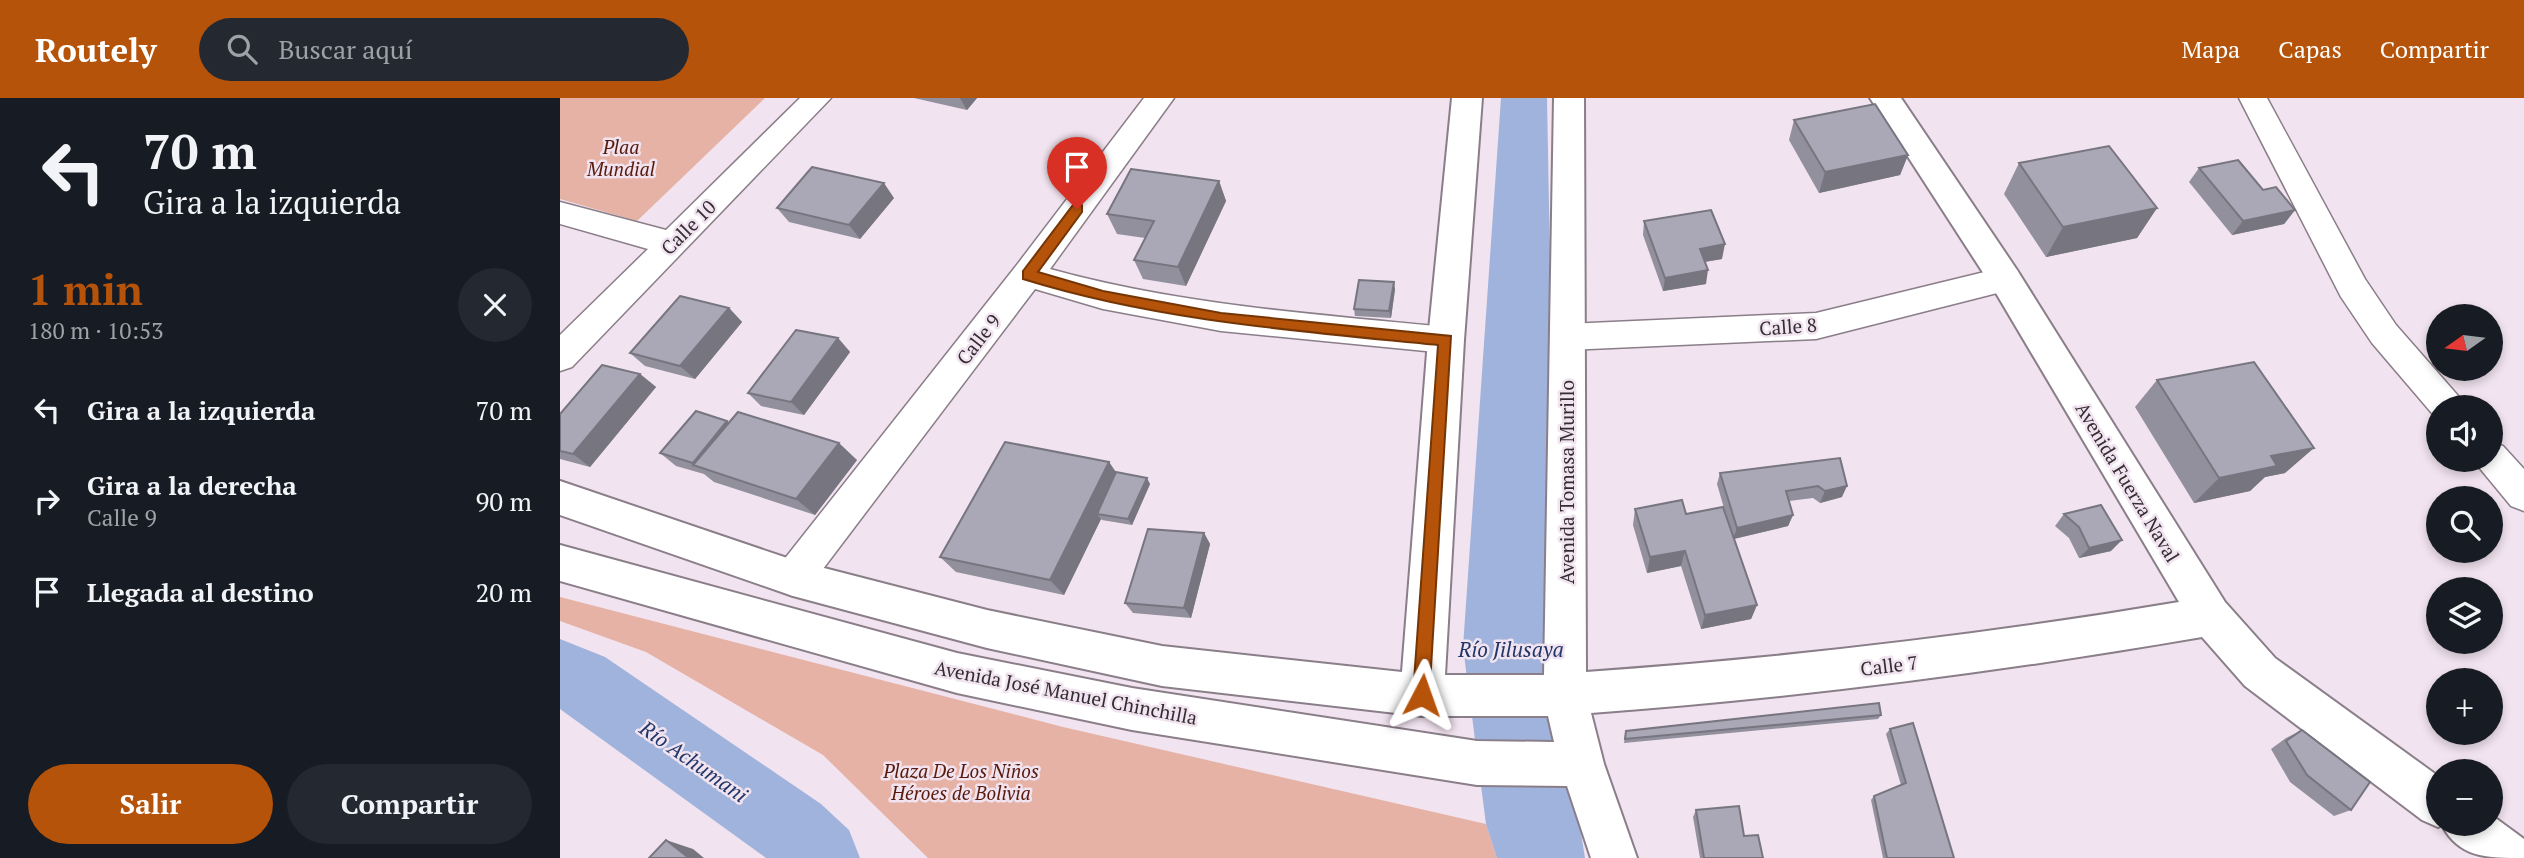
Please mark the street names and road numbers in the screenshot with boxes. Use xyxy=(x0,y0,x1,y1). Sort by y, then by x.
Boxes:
street label: Calle 10 xyxy=(655,194,721,260)
street label: Calle 9 xyxy=(950,309,1006,369)
street label: Calle 8 xyxy=(1758,312,1818,340)
street label: Avenida Tomasa Murillo xyxy=(1554,380,1579,584)
street label: Avenida Fuerza Naval xyxy=(2070,397,2186,567)
street label: Calle 7 xyxy=(1859,649,1919,681)
street label: Avenida José Manuel Chinchilla xyxy=(933,654,1200,730)

